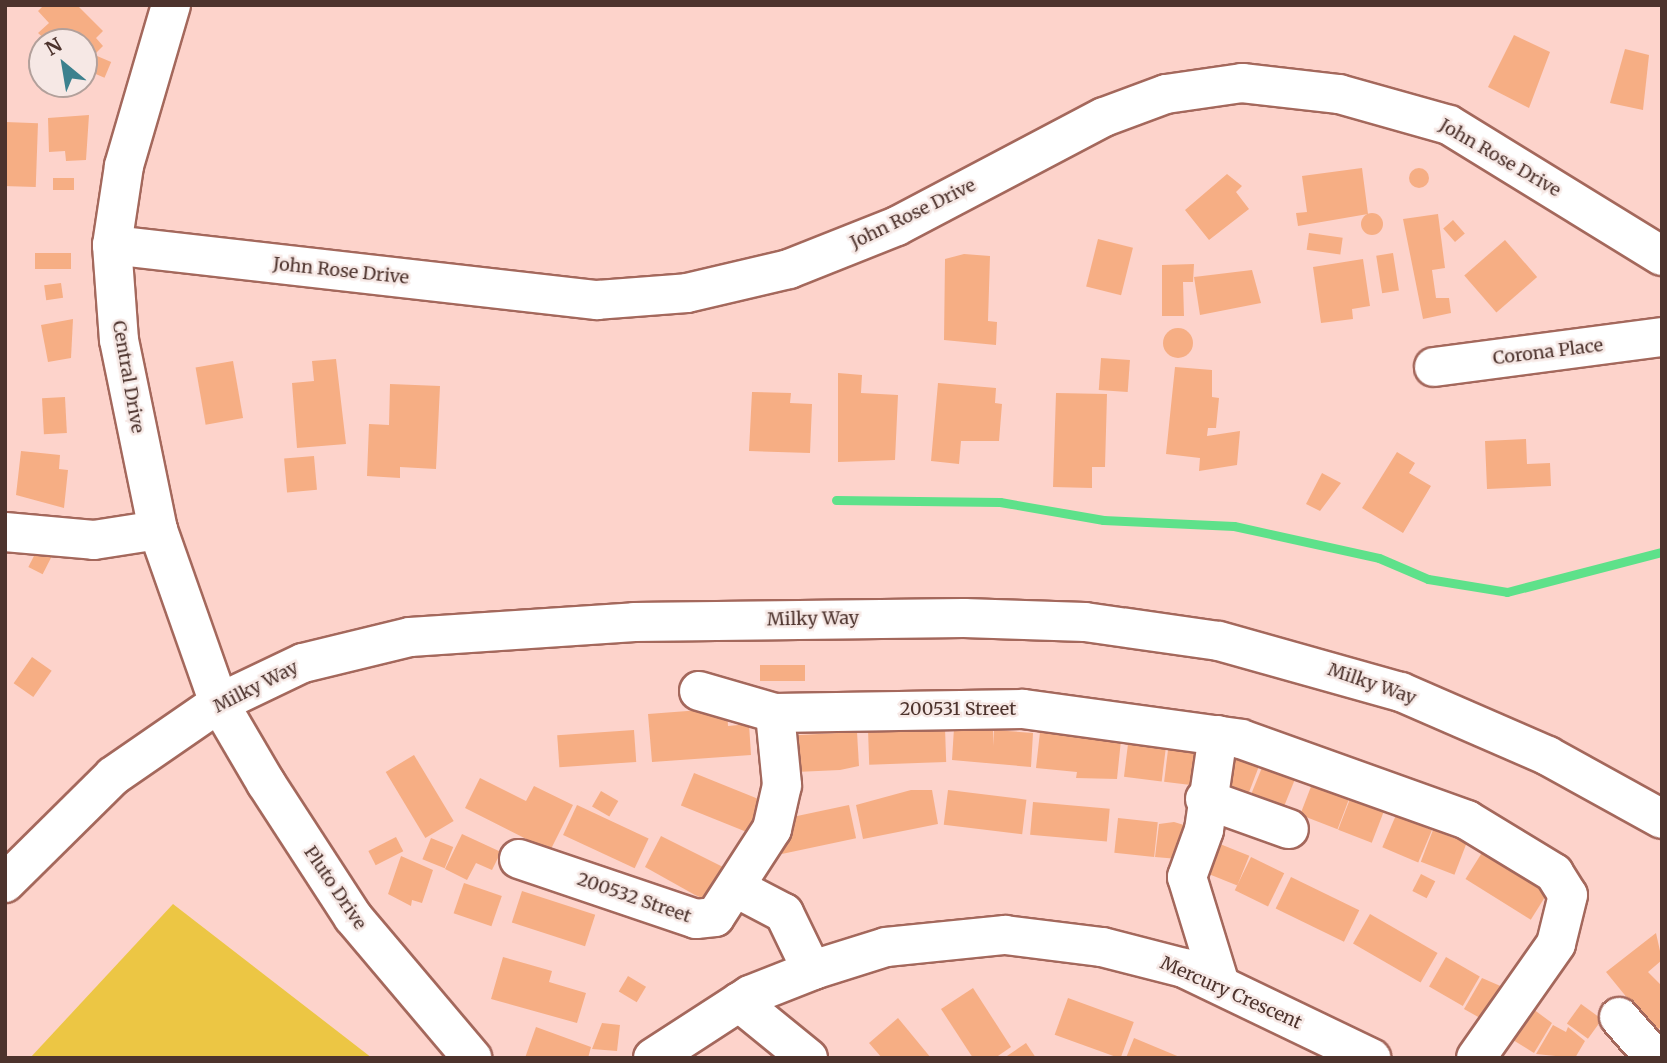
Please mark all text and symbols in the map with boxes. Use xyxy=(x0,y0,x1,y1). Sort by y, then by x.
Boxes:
north arrow xyxy=(28,28,98,98)
text: N xyxy=(41,32,66,61)
street label: John Rose Drive xyxy=(1435,114,1565,202)
street label: John Rose Drive xyxy=(847,174,979,254)
street label: John Rose Drive xyxy=(272,253,410,289)
street label: Central Drive xyxy=(107,319,149,435)
street label: Corona Place xyxy=(1492,335,1604,369)
street label: Milky Way xyxy=(767,607,859,631)
street label: Milky Way xyxy=(210,656,302,718)
street label: Milky Way xyxy=(1325,659,1419,709)
street label: 200531 Street xyxy=(900,698,1016,720)
street label: Pluto Drive xyxy=(299,842,371,934)
street label: 200532 Street xyxy=(574,868,694,928)
street label: Mercury Crescent xyxy=(1157,952,1305,1034)

